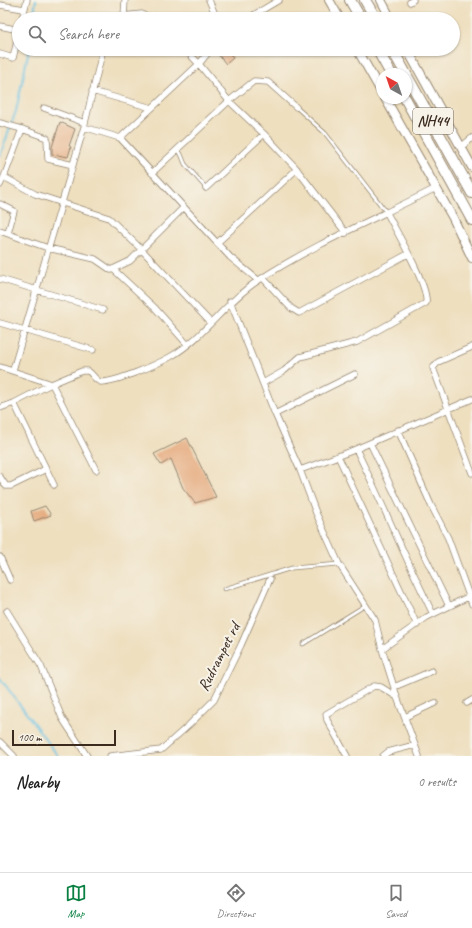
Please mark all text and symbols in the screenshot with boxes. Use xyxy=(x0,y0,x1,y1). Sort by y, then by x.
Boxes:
search box xyxy=(12,12,460,56)
icon: search xyxy=(26,23,48,45)
text: Search here xyxy=(58,25,119,44)
north arrow xyxy=(376,68,412,104)
road number: NH44 xyxy=(413,108,453,134)
street label: Rudrampet rd xyxy=(193,617,246,694)
scale bar xyxy=(12,728,116,747)
text: 100 m xyxy=(18,730,42,744)
text: Nearby xyxy=(16,772,59,793)
text: 0 results xyxy=(418,774,456,790)
tab: Map xyxy=(65,882,87,920)
tab: Directions xyxy=(217,882,255,920)
tab: Saved xyxy=(385,882,407,920)

